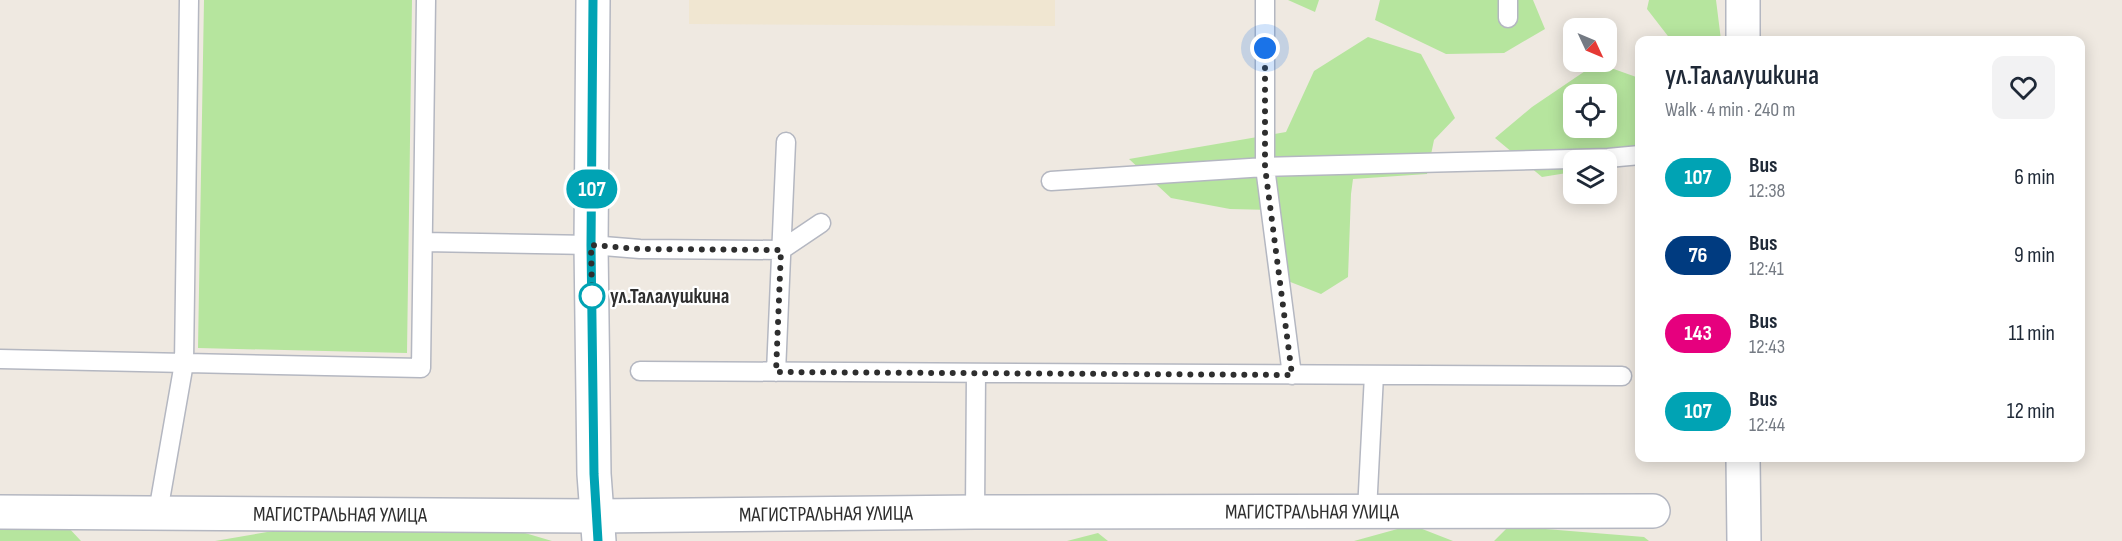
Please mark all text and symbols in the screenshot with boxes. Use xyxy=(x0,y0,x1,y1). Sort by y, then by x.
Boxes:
north arrow xyxy=(1563,18,1617,72)
map controls xyxy=(1563,18,1617,204)
your location xyxy=(1250,33,1280,63)
button: heart xyxy=(1992,56,2055,119)
text: ул.Талалушкина xyxy=(1665,59,1819,92)
button: locate xyxy=(1563,84,1617,138)
text: Walk · 4 min · 240 m xyxy=(1665,98,1795,122)
button: layers xyxy=(1563,150,1617,204)
text: Bus xyxy=(1749,152,1778,179)
text: 6 min xyxy=(2014,164,2055,191)
text: 107 xyxy=(1684,165,1712,190)
line badge: 107 xyxy=(558,170,626,208)
text: 107 xyxy=(578,177,606,202)
text: 12:38 xyxy=(1749,179,1785,203)
text: Bus xyxy=(1749,230,1778,257)
text: 9 min xyxy=(2014,242,2055,269)
text: 76 xyxy=(1688,243,1708,268)
text: 12:41 xyxy=(1749,257,1784,281)
marker: ул.Талалушкина xyxy=(579,283,605,309)
place label: ул.Талалушкина xyxy=(610,284,729,309)
text: Bus xyxy=(1749,308,1778,335)
text: 11 min xyxy=(2008,320,2055,347)
text: 143 xyxy=(1684,321,1712,346)
text: 12:43 xyxy=(1749,335,1785,359)
text: Bus xyxy=(1749,386,1778,413)
text: 12 min xyxy=(2007,398,2055,425)
text: 107 xyxy=(1684,399,1712,424)
text: 12:44 xyxy=(1749,413,1785,437)
street label: МАГИСТРАЛЬНАЯ УЛИЦА xyxy=(1225,499,1400,524)
street label: МАГИСТРАЛЬНАЯ УЛИЦА xyxy=(739,500,914,527)
street label: МАГИСТРАЛЬНАЯ УЛИЦА xyxy=(253,501,428,527)

